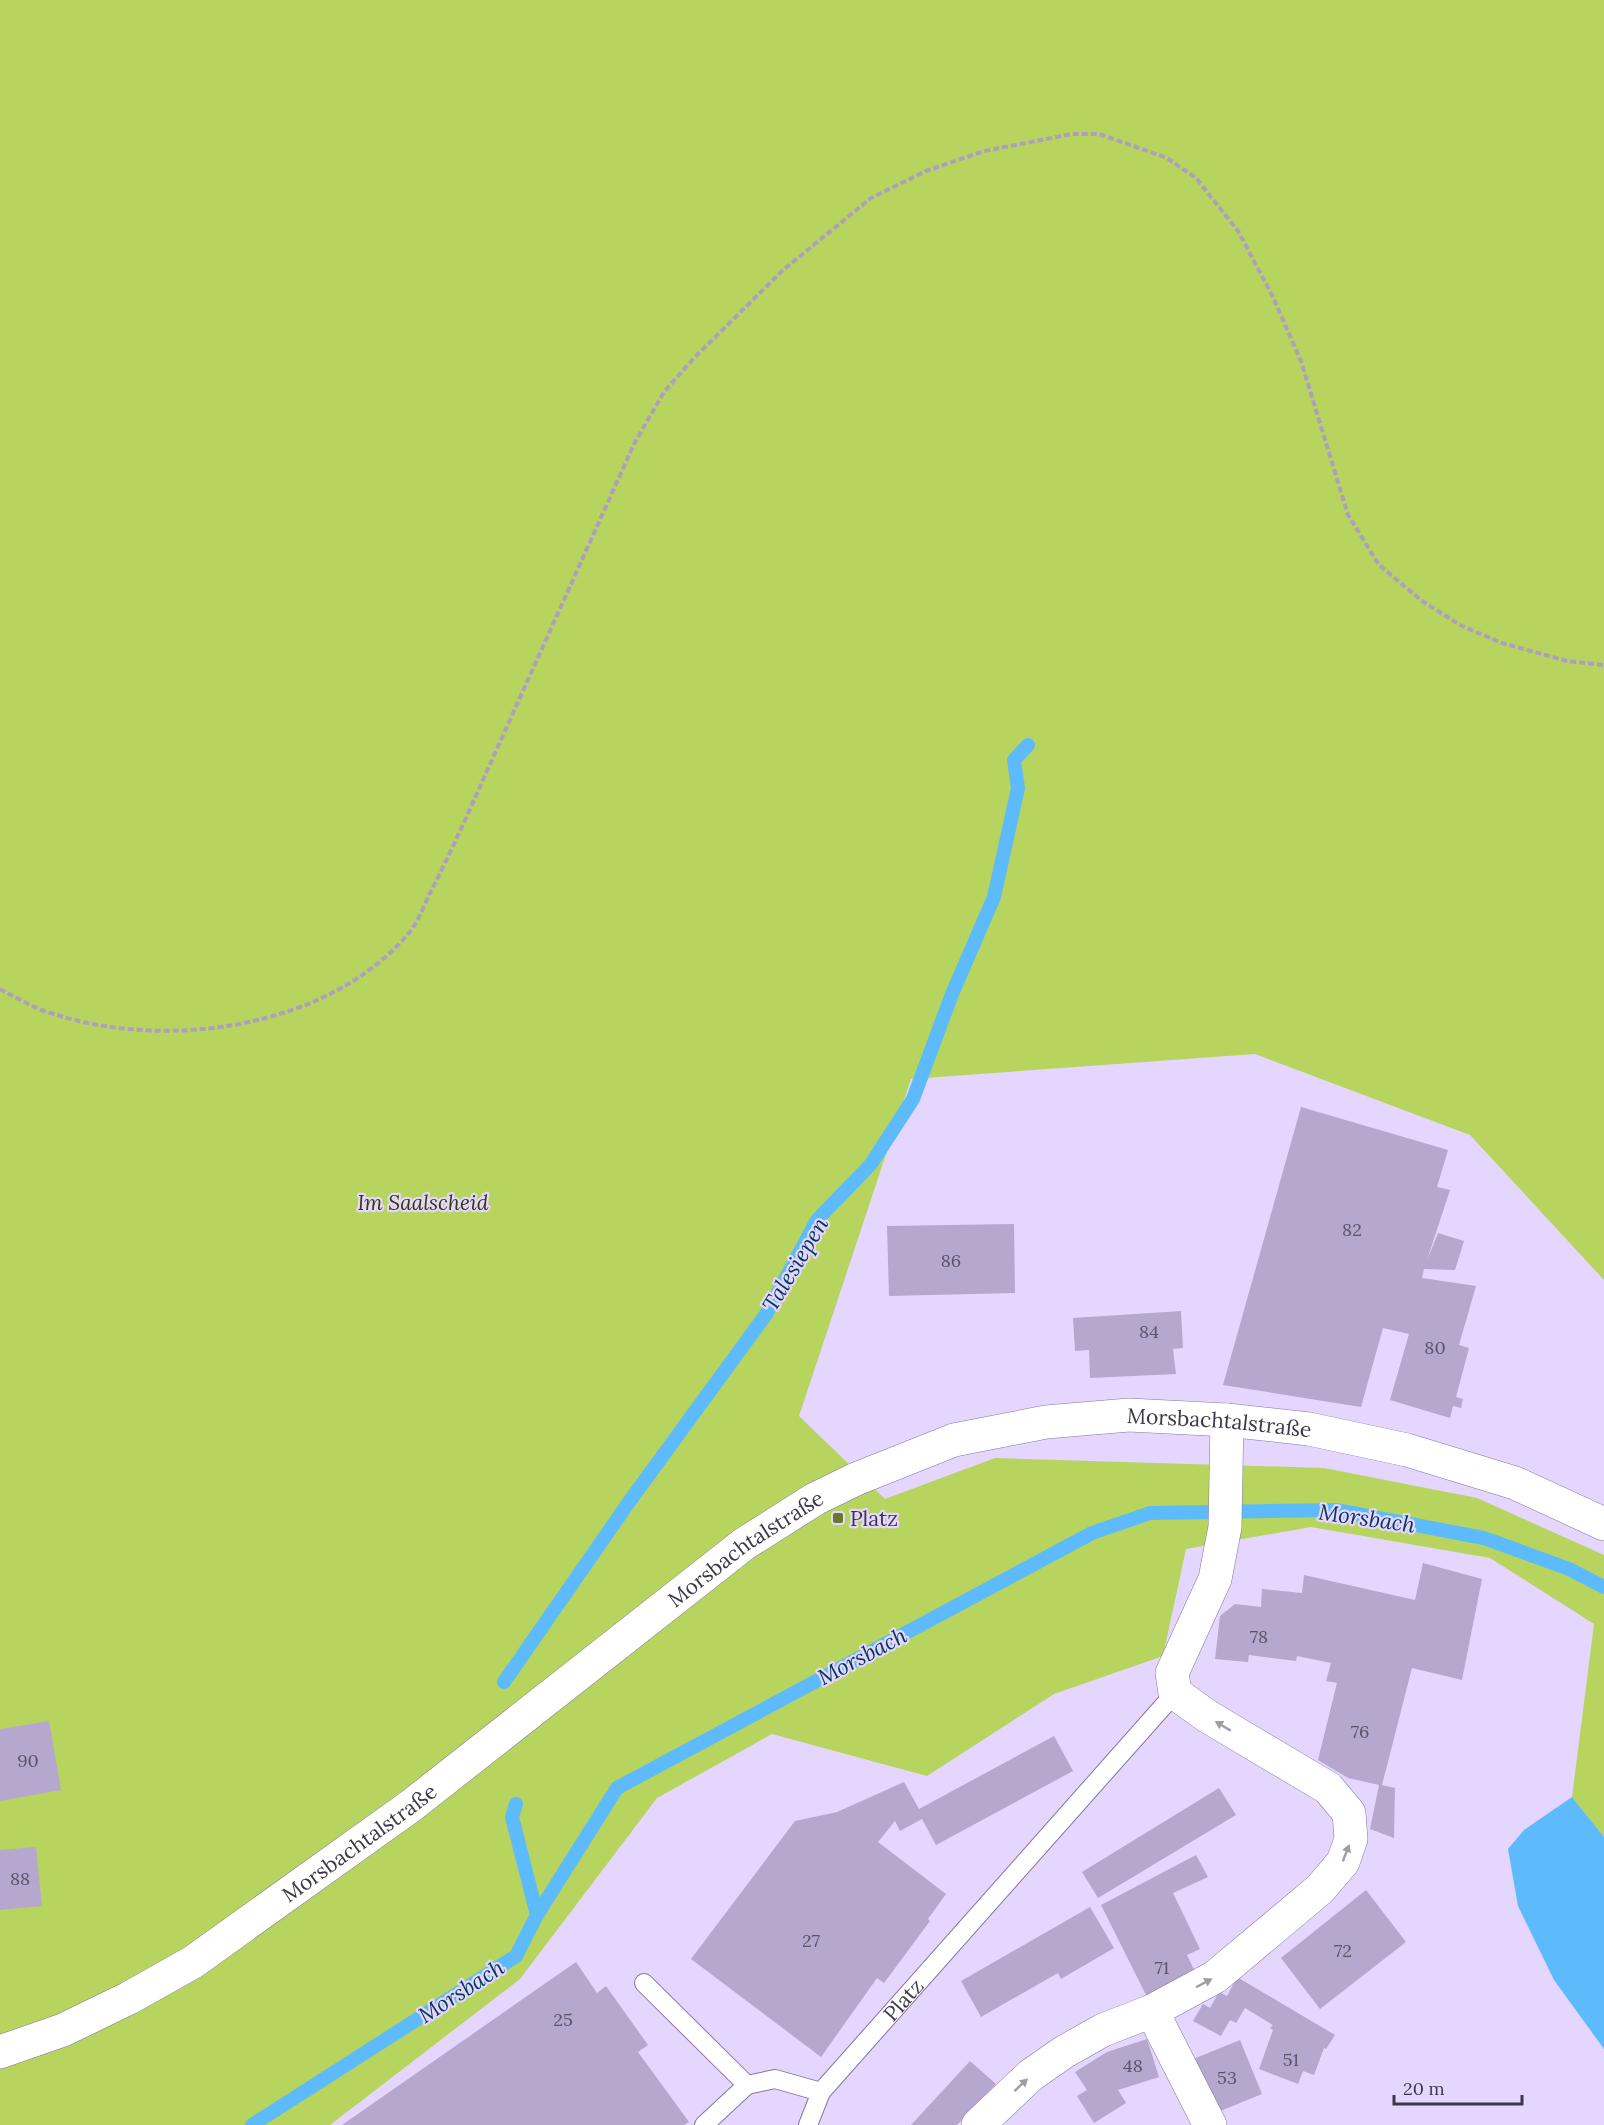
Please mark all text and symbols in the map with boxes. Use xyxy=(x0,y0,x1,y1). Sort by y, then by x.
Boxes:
park label: Im Saalscheid xyxy=(358,1189,489,1216)
water label: Talesiepen xyxy=(756,1211,834,1316)
house number: 82 xyxy=(1342,1218,1362,1241)
house number: 86 xyxy=(941,1249,961,1272)
house number: 84 xyxy=(1139,1320,1159,1343)
house number: 80 xyxy=(1424,1336,1446,1359)
street label: Morsbachtalstraße xyxy=(1126,1401,1313,1443)
street label: Morsbachtalstraße xyxy=(662,1484,827,1613)
water label: Morsbach xyxy=(1317,1497,1417,1539)
place label: Platz xyxy=(850,1505,898,1532)
marker: Platz xyxy=(831,1511,845,1525)
water label: Morsbach xyxy=(813,1621,912,1691)
house number: 78 xyxy=(1250,1625,1268,1648)
one-way arrow xyxy=(1215,1720,1231,1731)
house number: 76 xyxy=(1351,1720,1369,1743)
house number: 90 xyxy=(17,1749,39,1772)
street label: Morsbachtalstraße xyxy=(276,1777,442,1908)
one-way arrow xyxy=(1342,1844,1352,1862)
house number: 88 xyxy=(10,1867,30,1890)
house number: 27 xyxy=(802,1929,820,1952)
house number: 72 xyxy=(1334,1939,1352,1962)
water label: Morsbach xyxy=(413,1953,510,2029)
house number: 71 xyxy=(1155,1956,1169,1979)
street label: Platz xyxy=(877,1973,929,2026)
one-way arrow xyxy=(1195,1978,1212,1988)
house number: 25 xyxy=(553,2008,573,2031)
house number: 51 xyxy=(1283,2048,1299,2071)
house number: 48 xyxy=(1123,2054,1143,2077)
house number: 53 xyxy=(1217,2066,1237,2089)
scale bar xyxy=(1394,2068,1522,2106)
text: 20 m xyxy=(1403,2077,1445,2100)
one-way arrow xyxy=(1013,2079,1028,2092)

